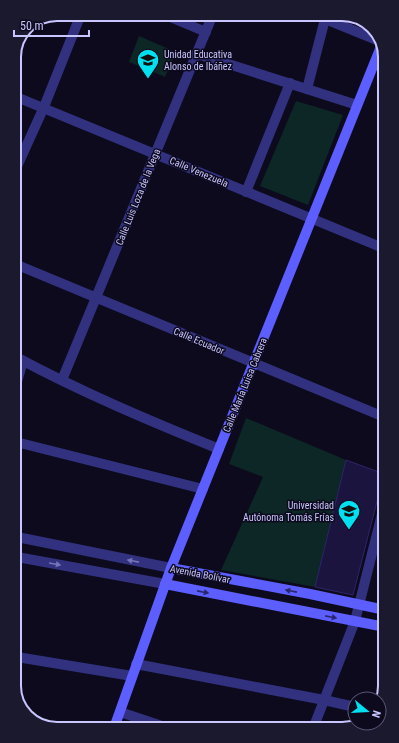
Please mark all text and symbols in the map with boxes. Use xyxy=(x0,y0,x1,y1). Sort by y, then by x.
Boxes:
scale bar xyxy=(14,12,89,38)
text: 50 m xyxy=(20,19,44,33)
school or university icon: Unidad Educativa Alonso de Ibáñez xyxy=(135,47,161,80)
place label: Unidad Educativa Alonso de Ibáñez xyxy=(164,49,232,72)
street label: Calle Luis Loza de la Vega xyxy=(114,147,162,247)
street label: Calle Venezuela xyxy=(168,155,230,189)
street label: Calle Ecuador xyxy=(172,325,226,357)
street label: Calle María Luisa Cabrera xyxy=(221,336,269,434)
school or university icon: Universidad Autónoma Tomás Frías xyxy=(336,498,362,531)
place label: Universidad Autónoma Tomás Frías xyxy=(243,500,334,523)
one-way arrow xyxy=(127,557,139,563)
one-way arrow xyxy=(49,562,61,568)
street label: Avenida Bolívar xyxy=(169,563,231,585)
one-way arrow xyxy=(285,587,298,593)
one-way arrow xyxy=(197,589,209,595)
one-way arrow xyxy=(325,614,337,620)
north arrow xyxy=(347,691,387,731)
text: N xyxy=(369,709,383,719)

